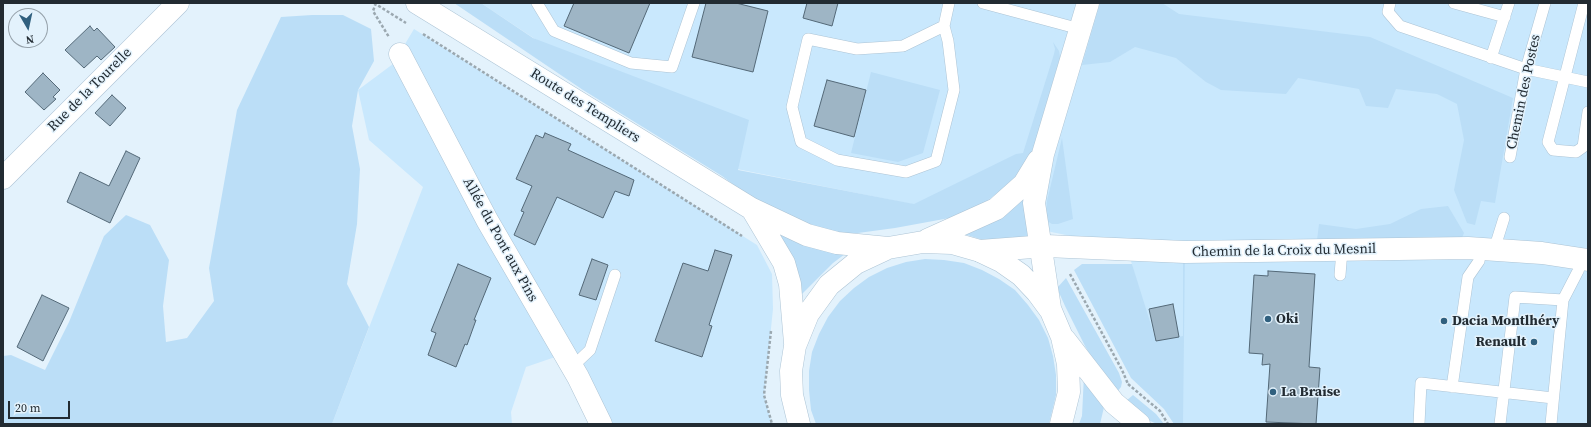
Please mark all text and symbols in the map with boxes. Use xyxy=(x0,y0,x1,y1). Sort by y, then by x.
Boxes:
north arrow xyxy=(8,8,48,48)
text: N xyxy=(25,31,35,47)
street label: Chemin des Postes xyxy=(1504,33,1544,151)
street label: Rue de la Tourelle xyxy=(45,45,135,135)
street label: Route des Templiers xyxy=(527,65,643,147)
street label: Allée du Pont aux Pins xyxy=(459,175,541,305)
street label: Chemin de la Croix du Mesnil xyxy=(1192,241,1376,261)
place label: Oki xyxy=(1276,311,1299,327)
place label: Dacia Montlhéry xyxy=(1452,313,1559,329)
marker: Oki xyxy=(1263,314,1273,324)
marker: Dacia Montlhéry xyxy=(1439,316,1449,326)
place label: Renault xyxy=(1476,334,1526,350)
marker: Renault xyxy=(1529,337,1539,347)
place label: La Braise xyxy=(1281,384,1340,400)
marker: La Braise xyxy=(1268,387,1278,397)
scale bar xyxy=(10,393,72,419)
text: 20 m xyxy=(15,400,41,416)

